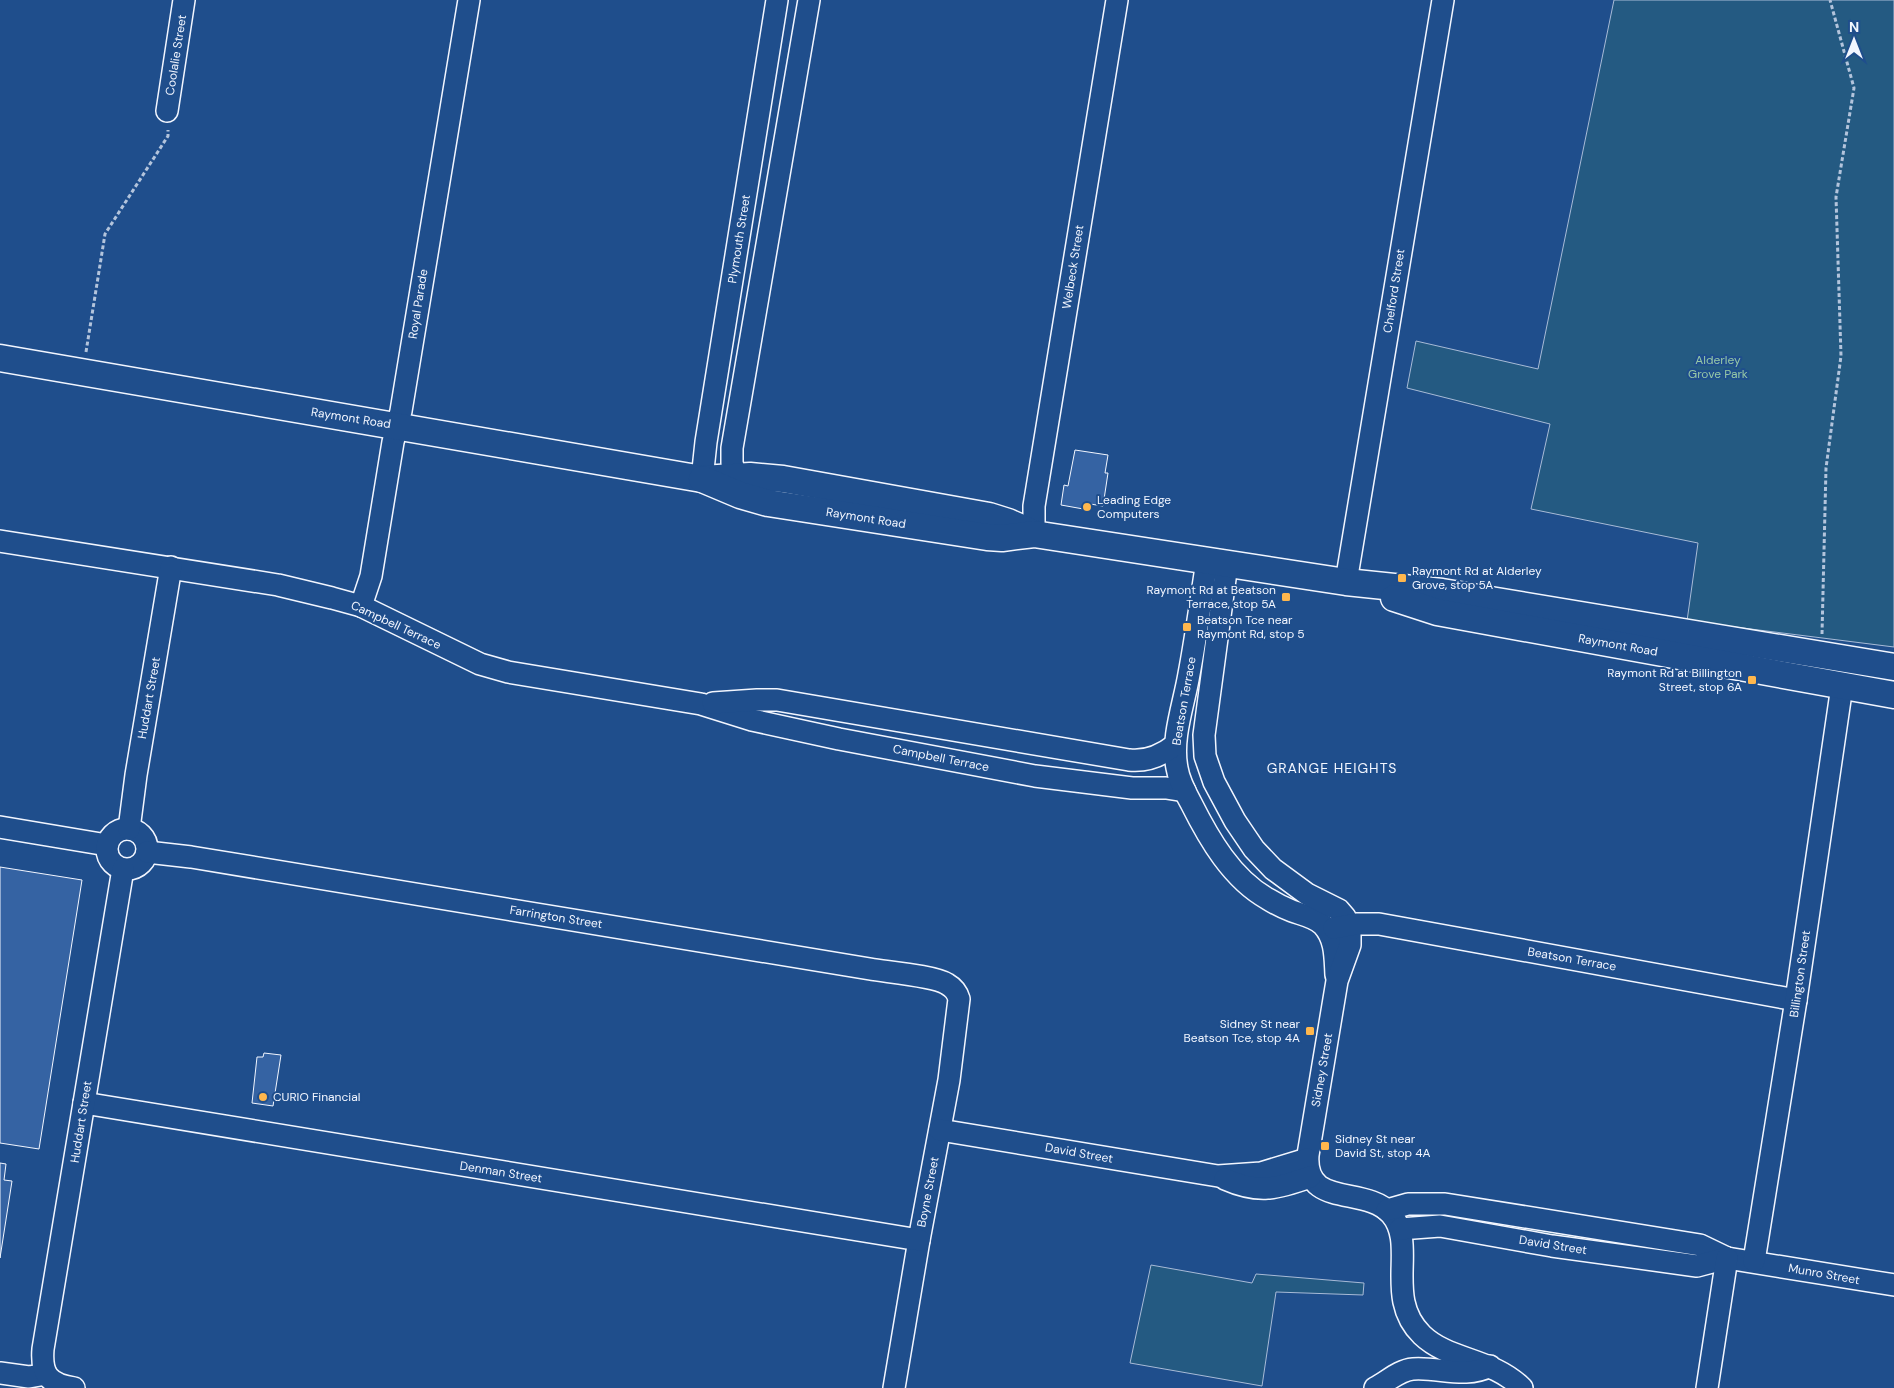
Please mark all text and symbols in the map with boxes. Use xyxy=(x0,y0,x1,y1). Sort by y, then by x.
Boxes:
street label: Coolalie Street xyxy=(162,13,190,97)
north arrow xyxy=(1829,15,1879,65)
text: N xyxy=(1849,18,1859,36)
street label: Plymouth Street xyxy=(724,193,754,285)
street label: Welbeck Street xyxy=(1058,224,1088,310)
street label: Chelford Street xyxy=(1379,248,1409,334)
street label: Royal Parade xyxy=(405,268,431,340)
park label: Alderley Grove Park xyxy=(1688,352,1748,382)
street label: Raymont Road xyxy=(310,404,392,432)
place label: Leading Edge Computers xyxy=(1097,492,1171,522)
marker: Leading Edge Computers xyxy=(1081,501,1093,513)
street label: Raymont Road xyxy=(825,504,907,532)
place label: Raymont Rd at Alderley Grove, stop 5A xyxy=(1412,563,1542,593)
marker: Raymont Rd at Alderley Grove, stop 5A xyxy=(1396,572,1408,584)
place label: Raymont Rd at Beatson Terrace, stop 5A xyxy=(1147,582,1276,612)
marker: Raymont Rd at Beatson Terrace, stop 5A xyxy=(1280,591,1292,603)
street label: Campbell Terrace xyxy=(348,597,444,653)
place label: Beatson Tce near Raymont Rd, stop 5 xyxy=(1197,612,1305,642)
marker: Beatson Tce near Raymont Rd, stop 5 xyxy=(1181,621,1193,633)
street label: Raymont Road xyxy=(1577,630,1659,660)
street label: Huddart Street xyxy=(134,655,164,740)
street label: Beatson Terrace xyxy=(1168,655,1200,747)
place label: Raymont Rd at Billington Street, stop 6A xyxy=(1607,665,1742,695)
marker: Raymont Rd at Billington Street, stop 6A xyxy=(1746,674,1758,686)
street label: Campbell Terrace xyxy=(891,741,991,775)
district label: GRANGE HEIGHTS xyxy=(1267,759,1397,777)
street label: Farrington Street xyxy=(509,902,604,932)
street label: Billington Street xyxy=(1786,929,1814,1019)
street label: Beatson Terrace xyxy=(1526,943,1618,975)
place label: Sidney St near Beatson Tce, stop 4A xyxy=(1184,1016,1301,1046)
marker: Sidney St near Beatson Tce, stop 4A xyxy=(1304,1025,1316,1037)
street label: Sidney Street xyxy=(1308,1032,1336,1108)
street label: Huddart Street xyxy=(67,1079,95,1164)
place label: CURIO Financial xyxy=(273,1089,360,1105)
marker: CURIO Financial xyxy=(257,1091,269,1103)
place label: Sidney St near David St, stop 4A xyxy=(1335,1131,1431,1161)
street label: David Street xyxy=(1044,1139,1114,1167)
marker: Sidney St near David St, stop 4A xyxy=(1319,1140,1331,1152)
street label: Boyne Street xyxy=(913,1155,943,1229)
street label: Denman Street xyxy=(459,1158,544,1186)
street label: David Street xyxy=(1518,1232,1588,1258)
street label: Munro Street xyxy=(1787,1260,1861,1288)

